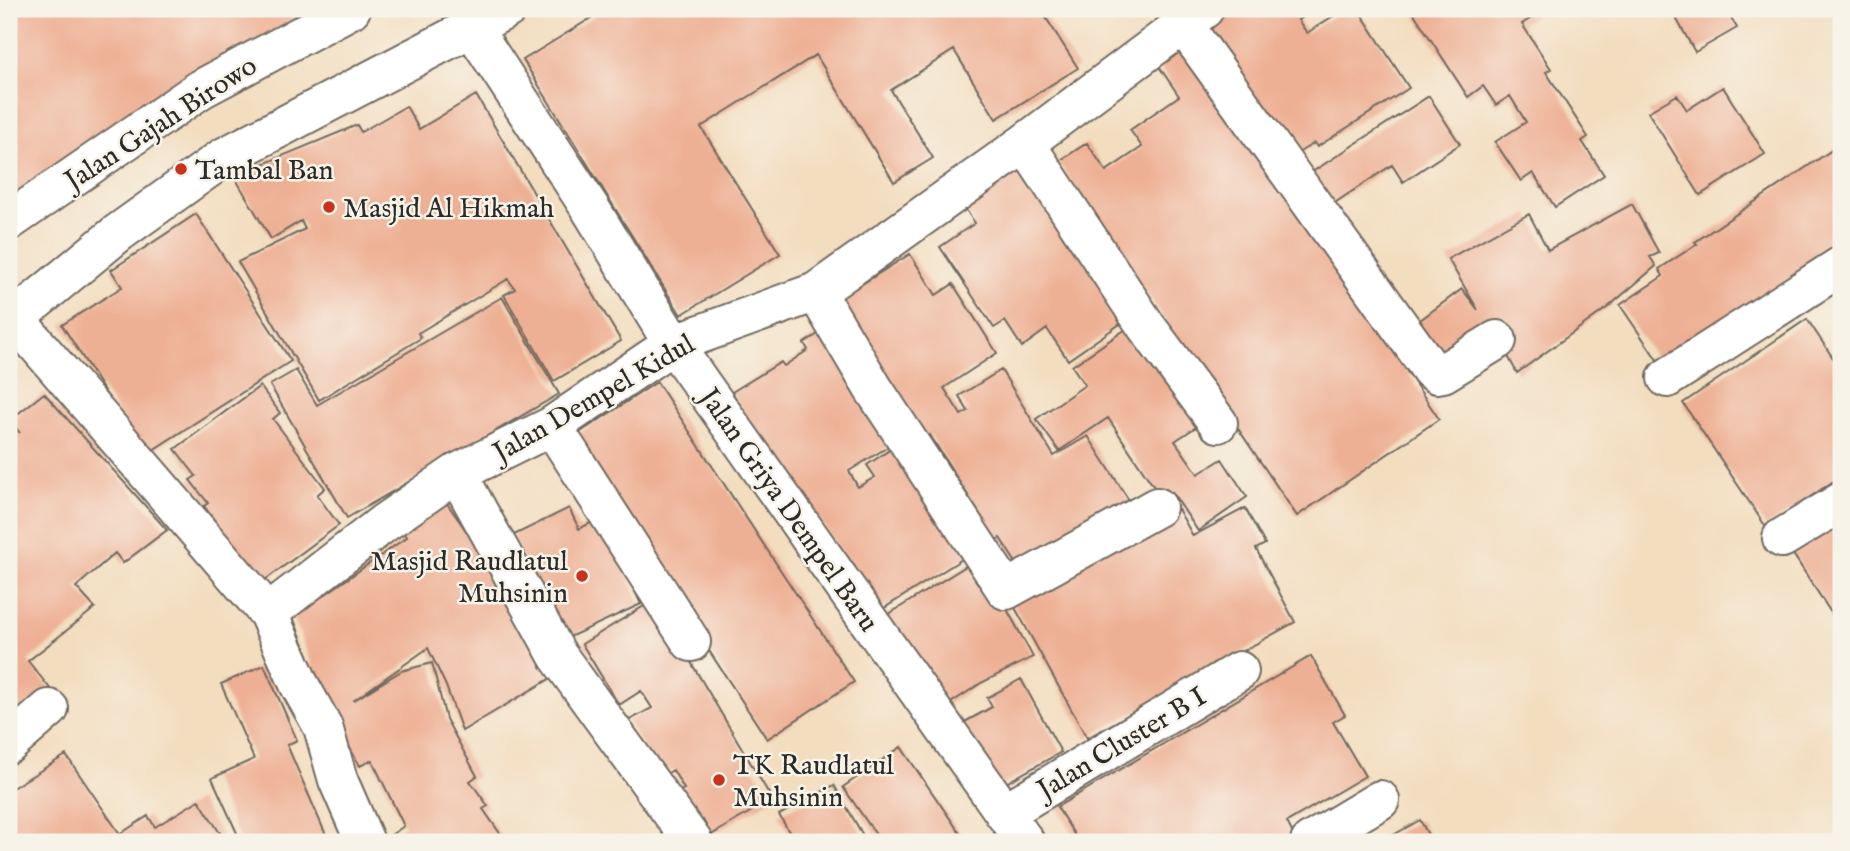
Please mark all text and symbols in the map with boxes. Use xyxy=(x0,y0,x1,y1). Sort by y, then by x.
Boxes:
street label: Jalan Gajah Birowo xyxy=(56,49,264,201)
place label: Tambal Ban xyxy=(195,154,333,189)
marker: Tambal Ban xyxy=(173,161,189,177)
place label: Masjid Al Hikmah xyxy=(343,192,554,227)
marker: Masjid Al Hikmah xyxy=(321,199,337,215)
street label: Jalan Dempel Kidul xyxy=(485,327,702,473)
street label: Jalan Griya Dempel Baru xyxy=(689,379,885,639)
place label: Masjid Raudlatul Muhsinin xyxy=(370,545,568,612)
marker: Masjid Raudlatul Muhsinin xyxy=(574,568,590,584)
street label: Jalan Cluster B I xyxy=(1029,680,1213,810)
place label: TK Raudlatul Muhsinin xyxy=(733,749,894,816)
marker: TK Raudlatul Muhsinin xyxy=(711,772,727,788)

